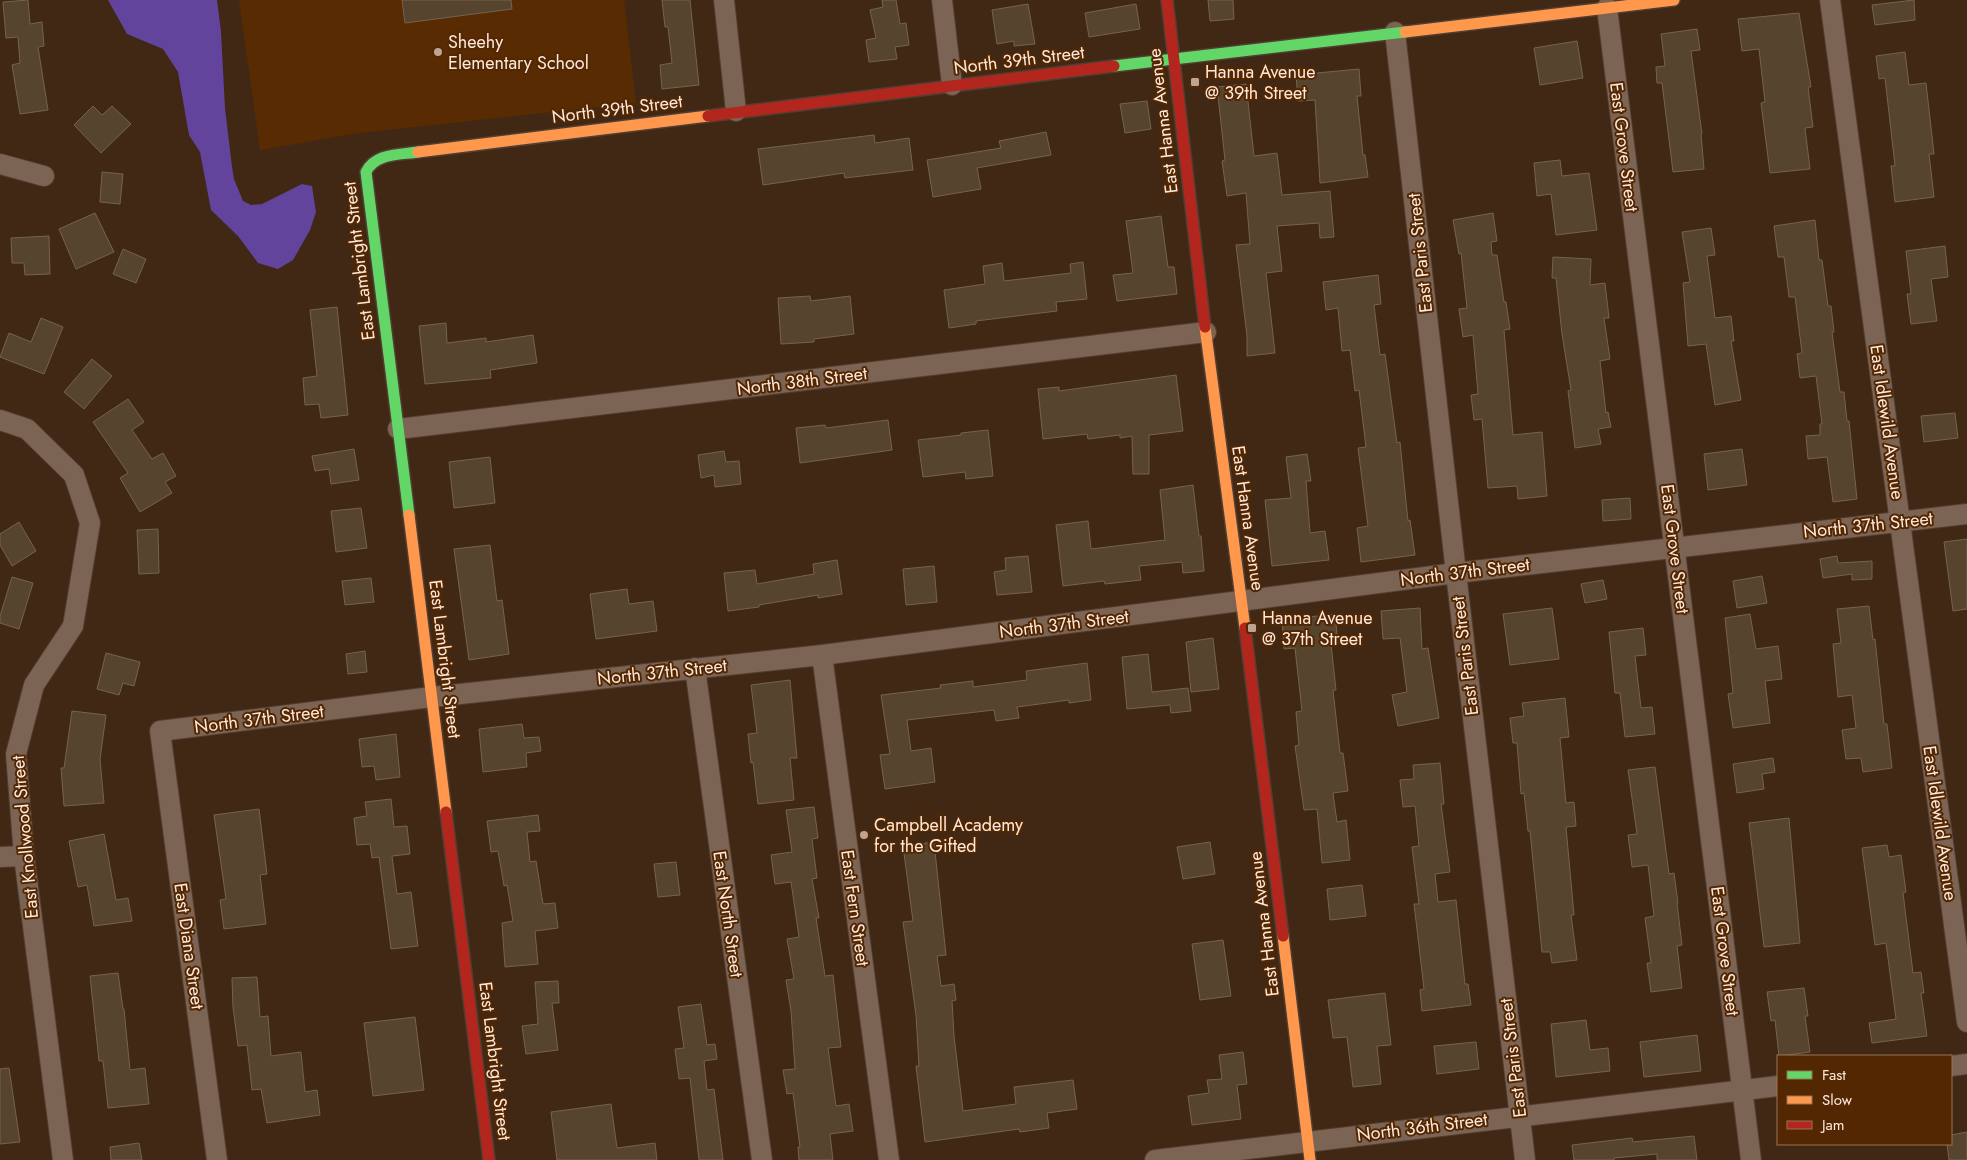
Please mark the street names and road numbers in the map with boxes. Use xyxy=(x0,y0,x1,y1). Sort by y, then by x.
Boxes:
street label: North 39th Street xyxy=(952,39,1086,81)
street label: East Hanna Avenue xyxy=(1141,47,1185,195)
street label: East Grove Street xyxy=(1603,81,1645,214)
street label: North 39th Street xyxy=(550,88,684,130)
street label: East Lambright Street xyxy=(336,179,382,342)
street label: East Paris Street xyxy=(1401,191,1439,314)
street label: East Idlewild Avenue xyxy=(1863,343,1911,501)
street label: North 38th Street xyxy=(735,360,869,402)
street label: East Hanna Avenue xyxy=(1225,444,1271,592)
street label: East Grove Street xyxy=(1654,483,1696,616)
street label: North 37th Street xyxy=(1802,505,1935,545)
street label: North 37th Street xyxy=(1399,551,1532,593)
street label: East Lambright Street xyxy=(422,578,468,741)
street label: East Paris Street xyxy=(1445,594,1485,717)
street label: North 37th Street xyxy=(998,603,1131,645)
street label: North 37th Street xyxy=(596,652,729,692)
street label: North 37th Street xyxy=(193,698,326,740)
street label: East Idlewild Avenue xyxy=(1916,744,1964,902)
street label: East Knollwood Street xyxy=(5,754,45,920)
street label: East Fern Street xyxy=(834,848,876,969)
street label: East North Street xyxy=(706,849,750,980)
street label: East Hanna Avenue xyxy=(1242,850,1286,998)
street label: East Diana Street xyxy=(167,881,211,1012)
street label: East Grove Street xyxy=(1704,885,1746,1018)
street label: East Lambright Street xyxy=(472,980,518,1143)
street label: East Paris Street xyxy=(1493,996,1533,1119)
street label: North 36th Street xyxy=(1355,1106,1489,1148)

